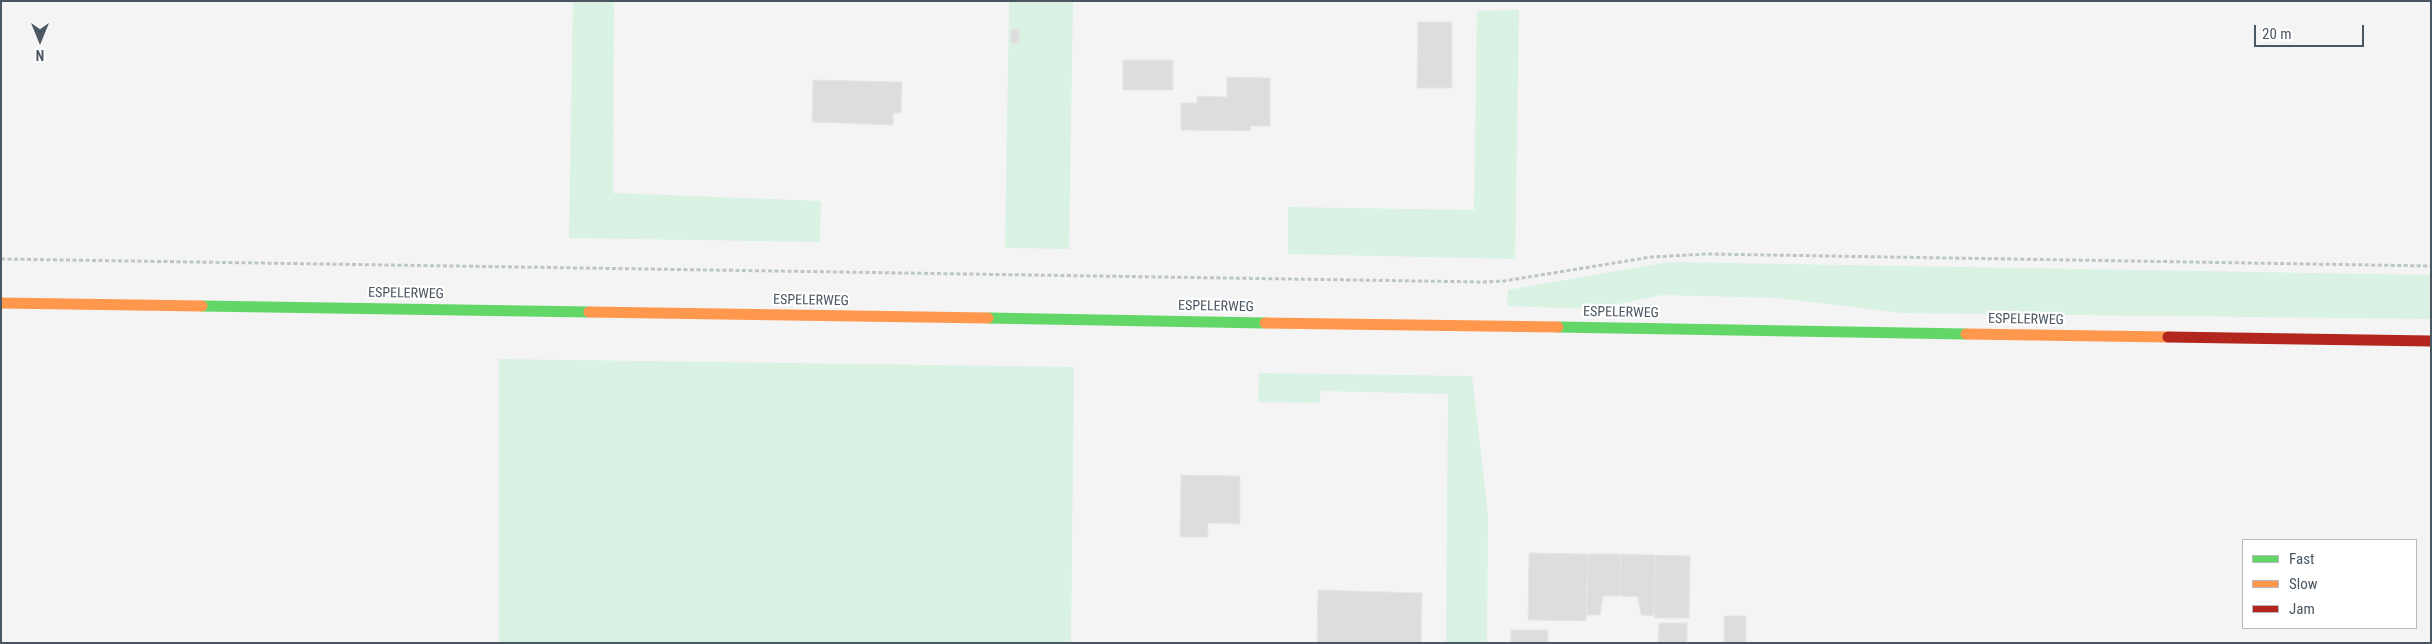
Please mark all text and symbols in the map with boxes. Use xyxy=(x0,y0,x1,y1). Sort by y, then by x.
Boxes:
north arrow xyxy=(15,15,65,65)
scale bar xyxy=(2257,15,2367,47)
text: 20 m xyxy=(2262,25,2292,43)
text: N xyxy=(36,47,44,63)
street label: ESPELERWEG xyxy=(368,285,444,303)
street label: ESPELERWEG xyxy=(773,292,849,310)
street label: ESPELERWEG xyxy=(1178,298,1254,316)
street label: ESPELERWEG xyxy=(1583,304,1659,322)
street label: ESPELERWEG xyxy=(1988,311,2064,329)
legend xyxy=(2242,539,2417,629)
text: Fast xyxy=(2289,550,2314,568)
text: Slow xyxy=(2289,575,2318,593)
text: Jam xyxy=(2289,600,2315,618)

